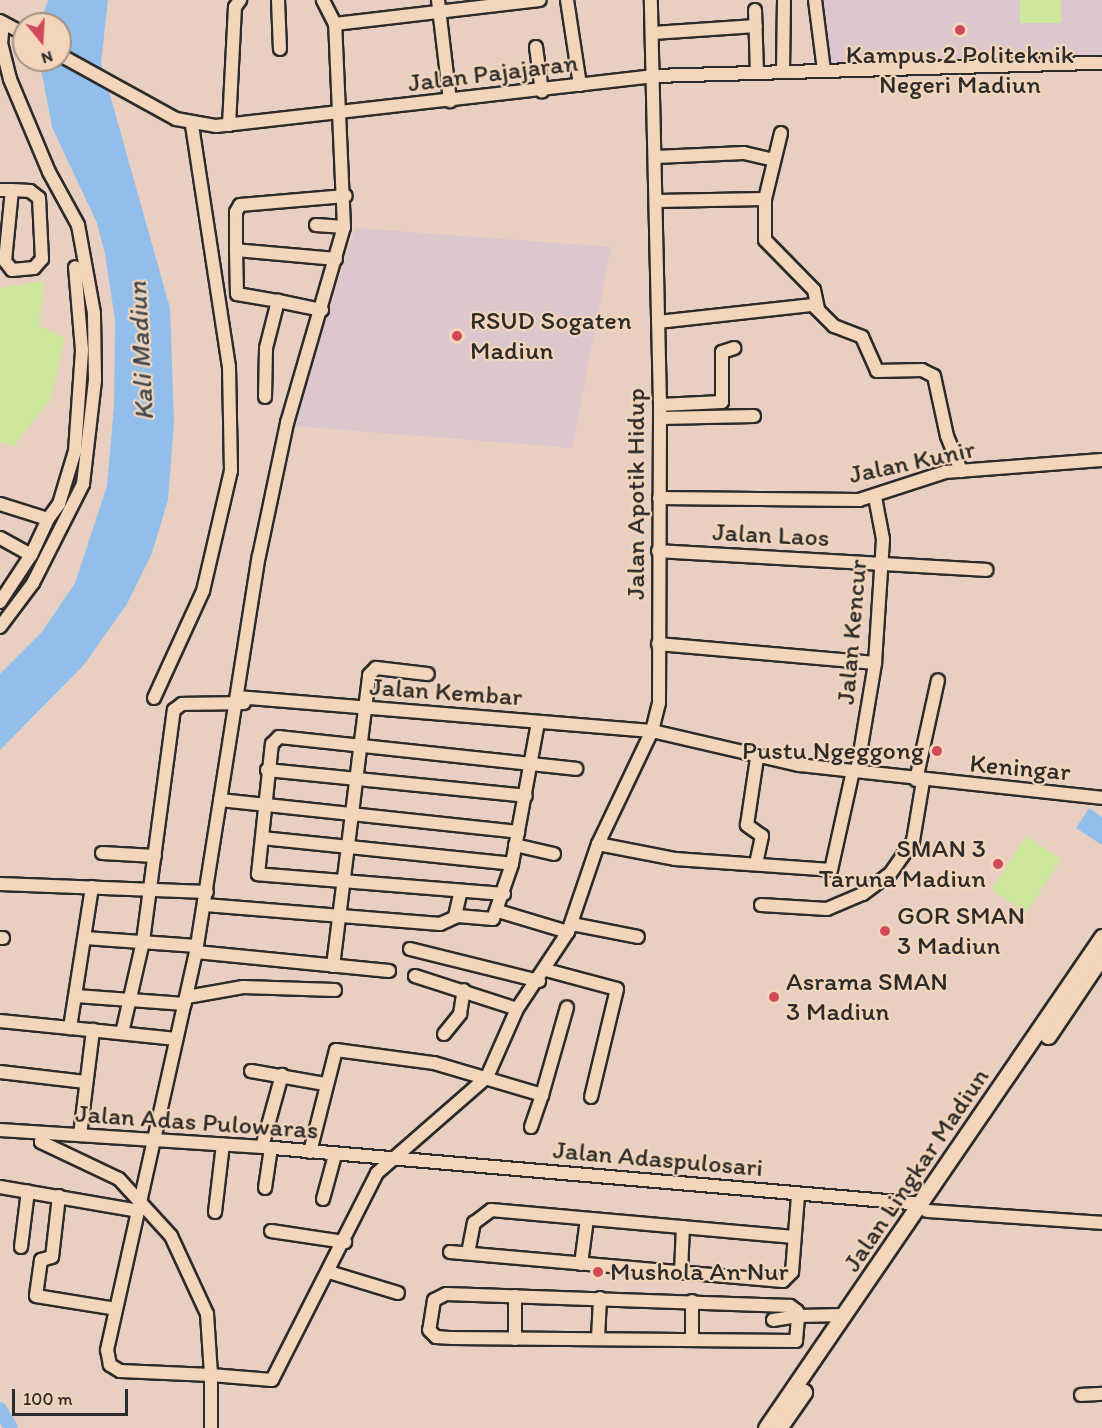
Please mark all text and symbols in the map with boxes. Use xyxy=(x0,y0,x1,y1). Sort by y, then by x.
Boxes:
north arrow xyxy=(12,12,72,72)
marker: Kampus 2 Politeknik Negeri Madiun xyxy=(953,23,967,37)
place label: Kampus 2 Politeknik Negeri Madiun xyxy=(846,39,1074,100)
text: N xyxy=(39,47,55,68)
street label: Jalan Pajajaran xyxy=(406,47,580,99)
water label: Kali Madiun xyxy=(120,281,160,421)
place label: RSUD Sogaten Madiun xyxy=(470,305,632,366)
marker: RSUD Sogaten Madiun xyxy=(448,327,466,345)
street label: Jalan Apotik Hidup xyxy=(620,389,652,599)
street label: Jalan Kunir xyxy=(846,434,978,490)
street label: Jalan Laos xyxy=(712,516,830,554)
street label: Jalan Kencur xyxy=(830,558,874,706)
street label: Jalan Kembar xyxy=(369,671,523,713)
place label: Pustu Ngeggong xyxy=(742,735,924,767)
marker: Pustu Ngeggong xyxy=(928,742,946,760)
street label: Keningar xyxy=(968,748,1072,788)
place label: SMAN 3 Taruna Madiun xyxy=(819,833,986,894)
marker: SMAN 3 Taruna Madiun xyxy=(991,857,1005,871)
place label: GOR SMAN 3 Madiun xyxy=(897,900,1026,962)
marker: GOR SMAN 3 Madiun xyxy=(878,924,892,938)
place label: Asrama SMAN 3 Madiun xyxy=(786,966,948,1028)
marker: Asrama SMAN 3 Madiun xyxy=(767,990,781,1004)
street label: Jalan Lingkar Madiun xyxy=(836,1062,996,1278)
street label: Jalan Adas Pulowaras xyxy=(74,1098,320,1146)
street label: Jalan Adaspulosari xyxy=(551,1134,765,1184)
place label: Mushola An Nur xyxy=(610,1256,789,1288)
marker: Mushola An Nur xyxy=(591,1265,605,1279)
scale bar xyxy=(15,1377,130,1415)
text: 100 m xyxy=(23,1388,73,1410)

